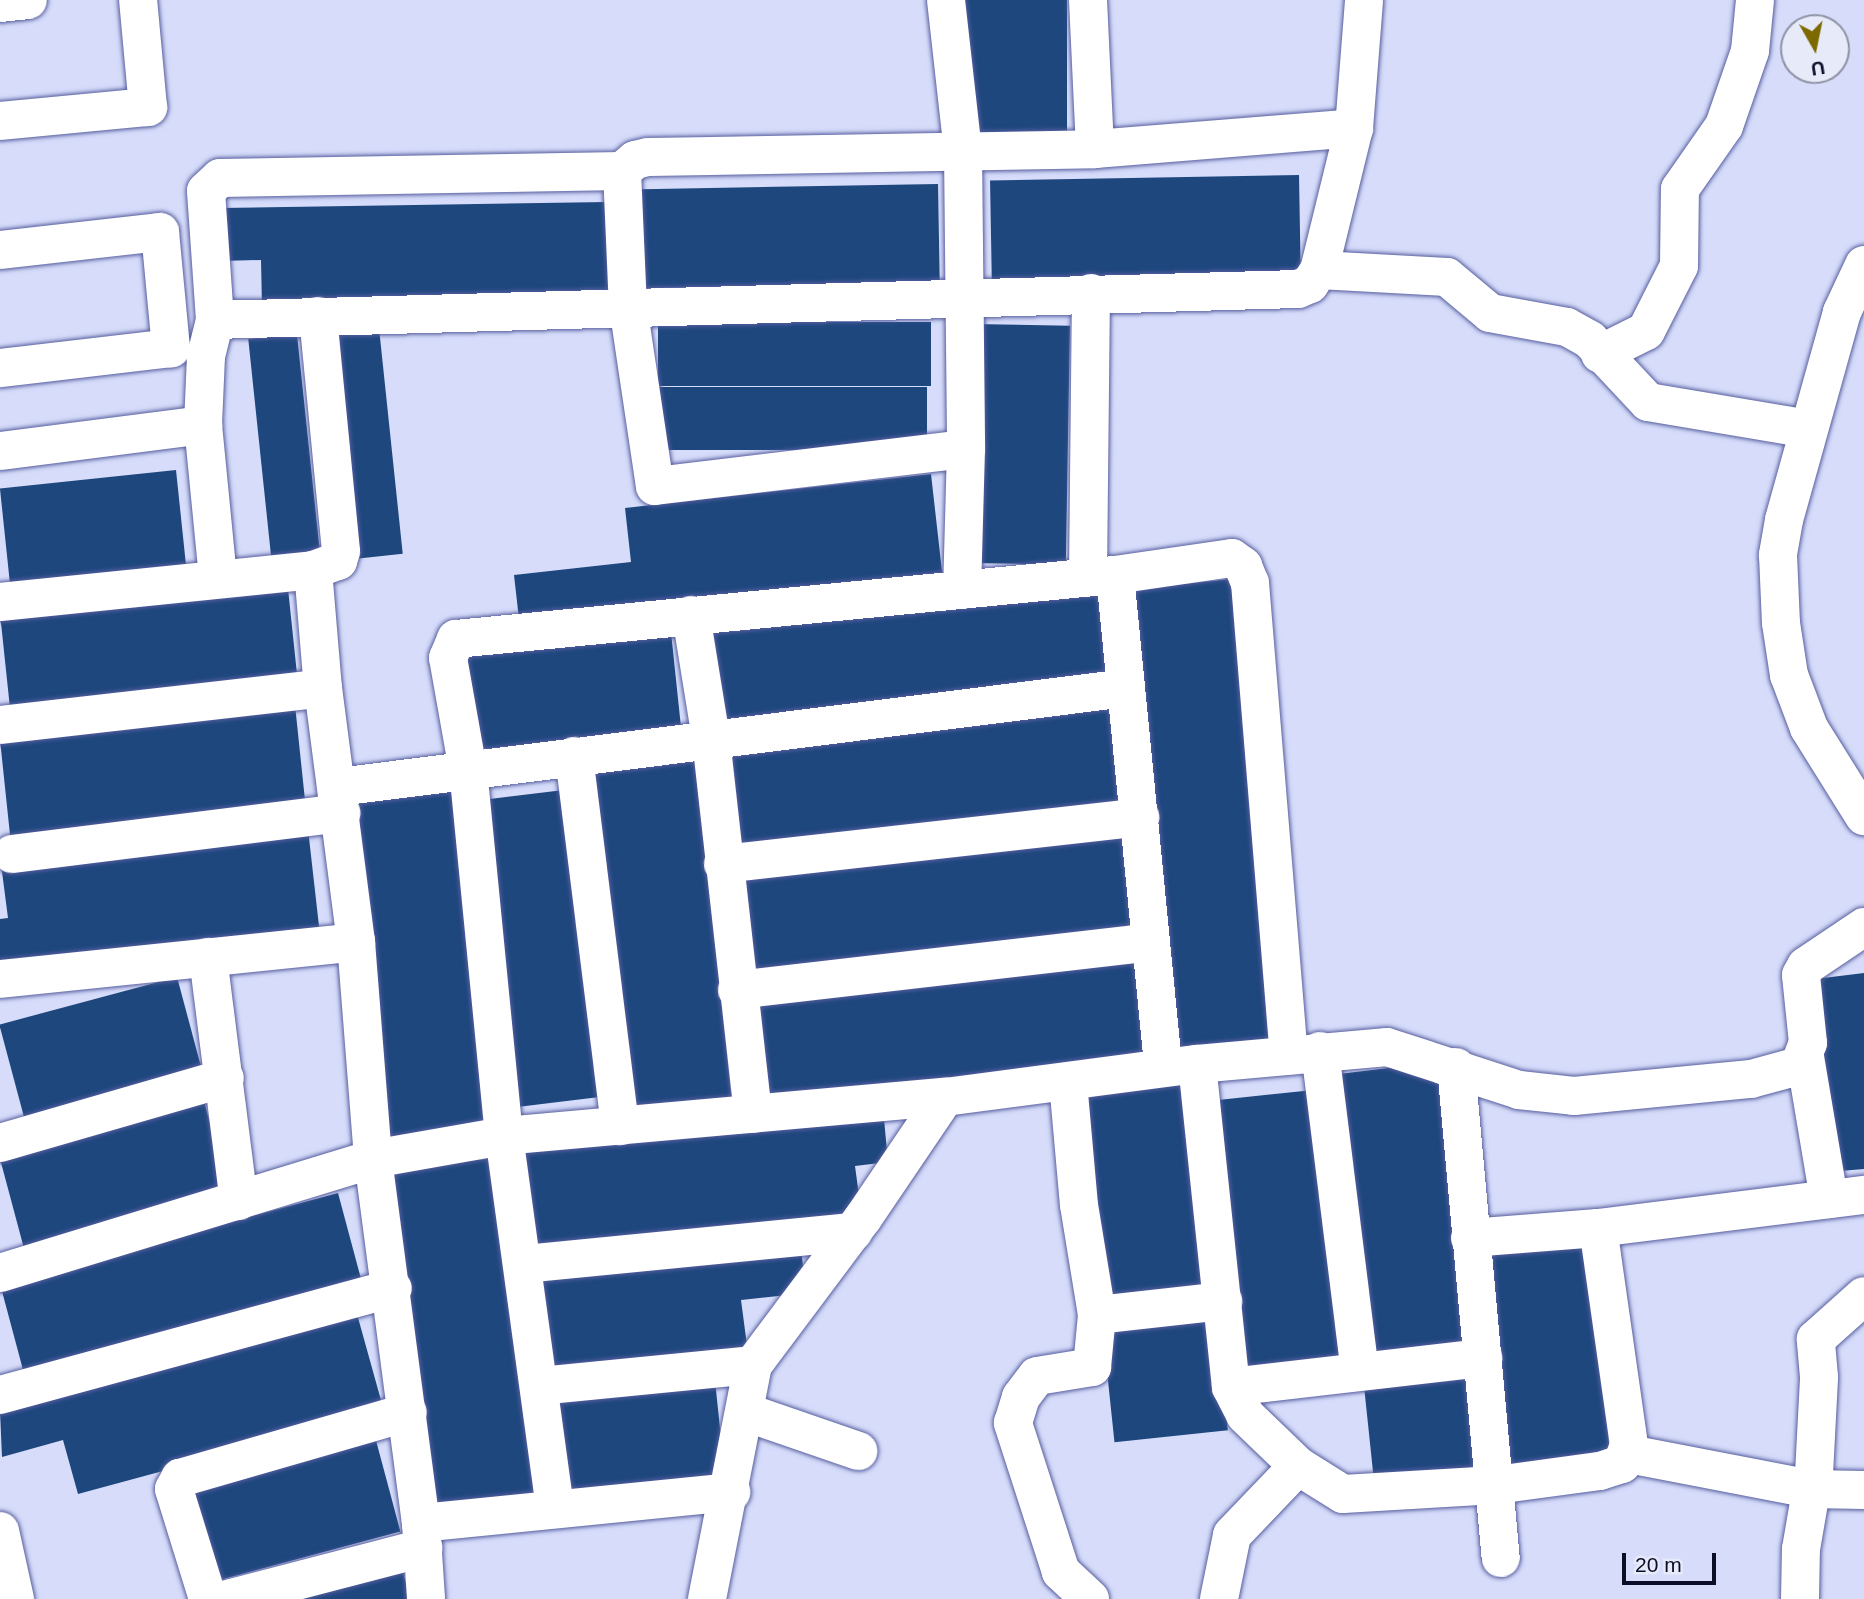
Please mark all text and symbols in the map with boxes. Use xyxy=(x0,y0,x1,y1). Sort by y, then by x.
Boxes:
north arrow xyxy=(1780,14,1850,84)
text: U xyxy=(1810,57,1826,80)
scale bar xyxy=(1626,1540,1720,1584)
text: 20 m xyxy=(1635,1553,1682,1576)

